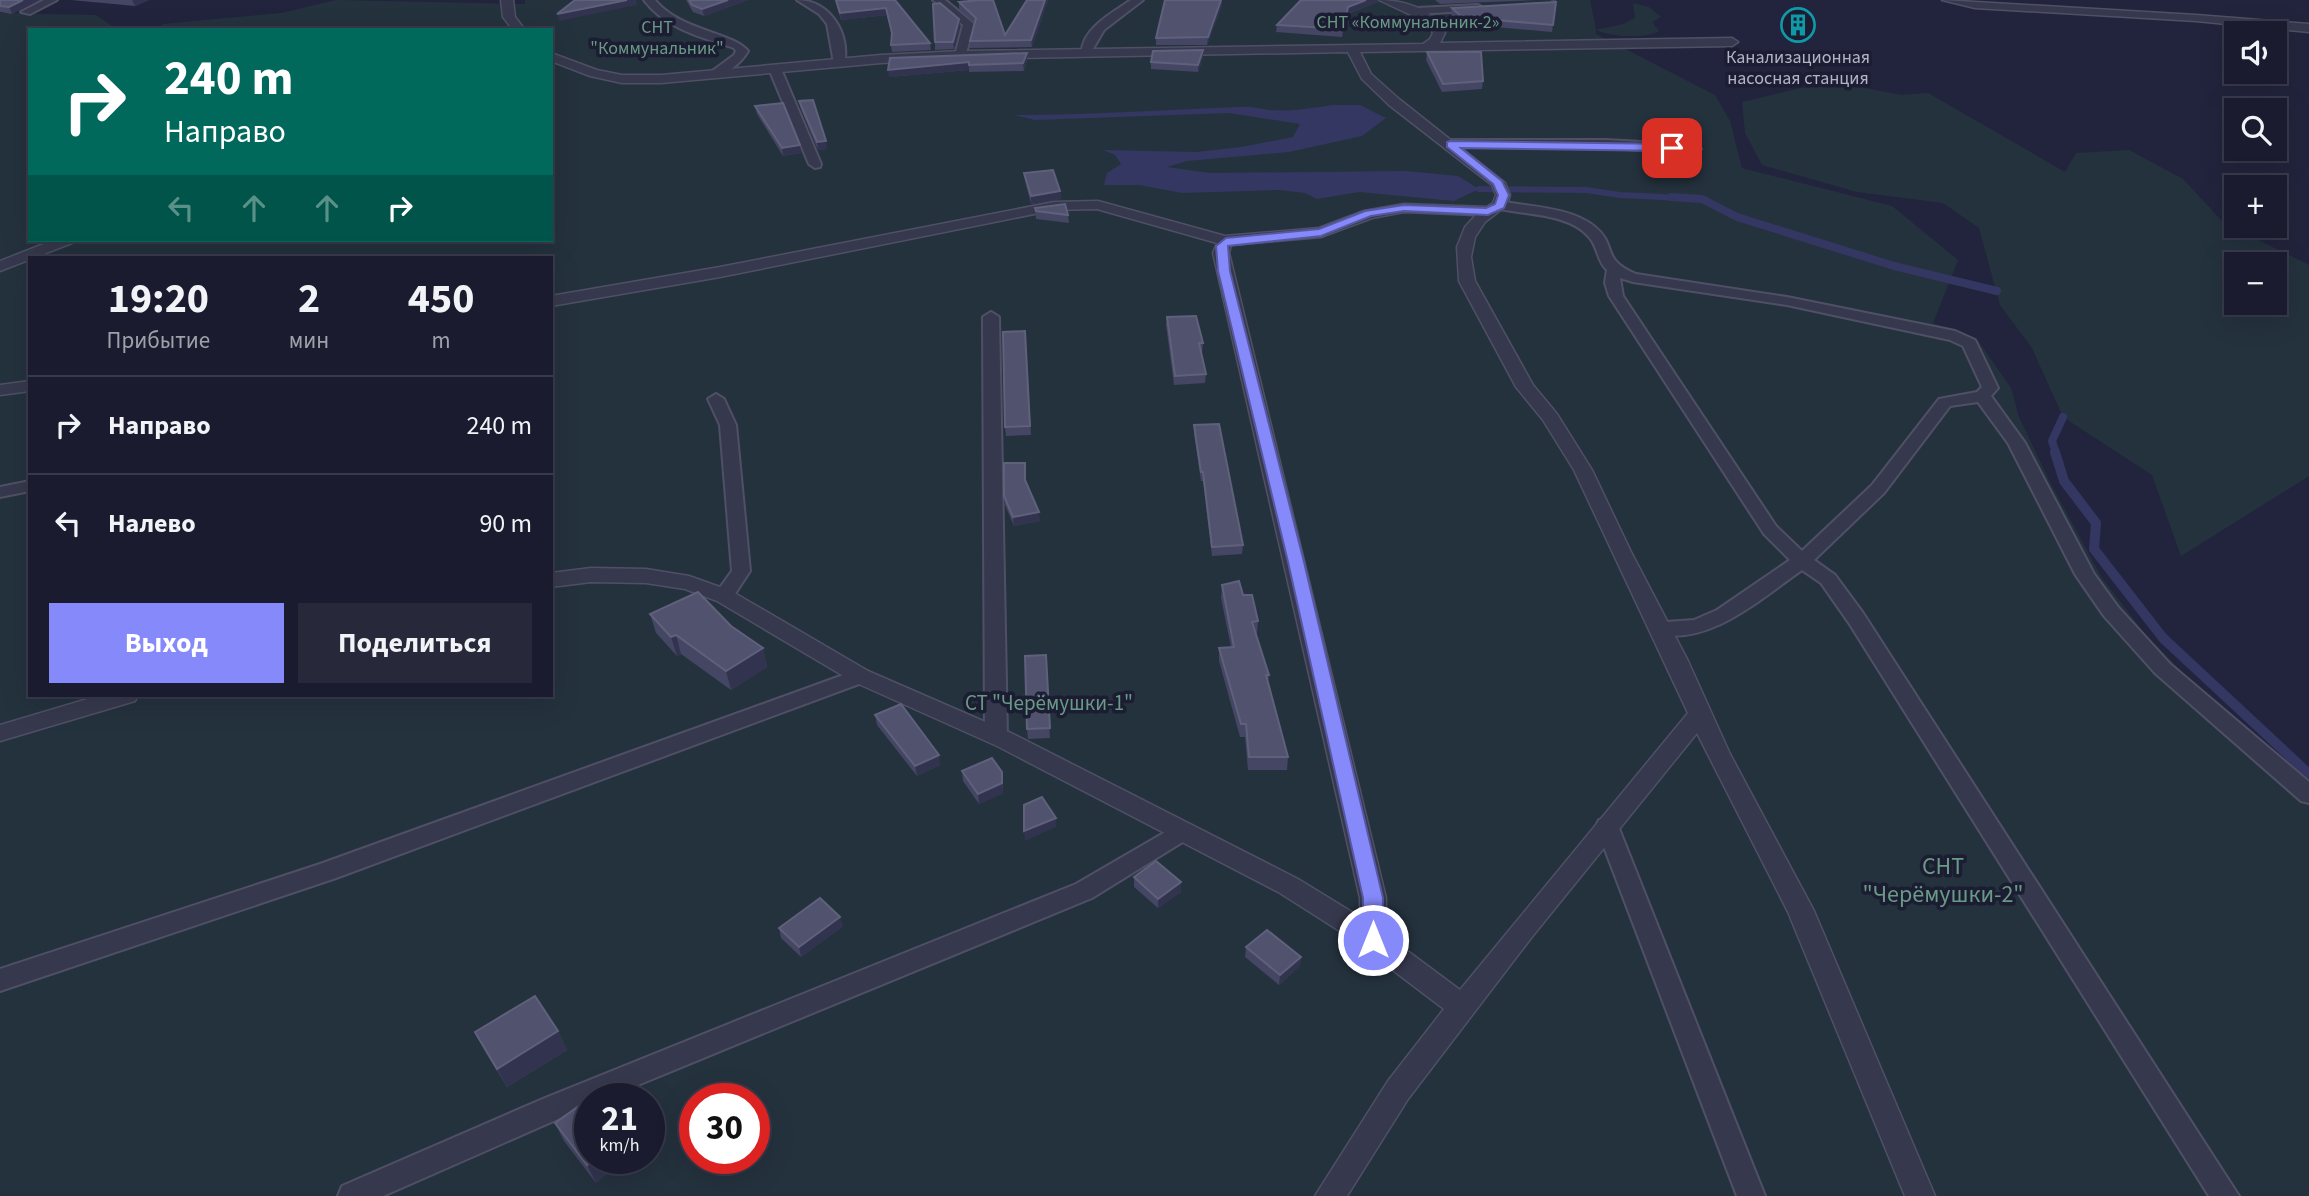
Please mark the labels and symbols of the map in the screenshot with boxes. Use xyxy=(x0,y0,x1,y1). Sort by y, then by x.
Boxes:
building icon: Канализационная насосная станция xyxy=(1779,6,1817,44)
park label: СНТ «Коммунальник-2» xyxy=(1317,10,1499,35)
park label: СНТ "Коммунальник" xyxy=(590,15,724,61)
place label: Канализационная насосная станция xyxy=(1726,45,1870,91)
pin xyxy=(1642,118,1702,178)
park label: СТ "Черёмушки-1" xyxy=(965,688,1133,718)
park label: СНТ "Черёмушки-2" xyxy=(1862,849,2024,912)
position arrow xyxy=(1336,903,1410,977)
speed limit sign: 30 xyxy=(679,1083,770,1174)

